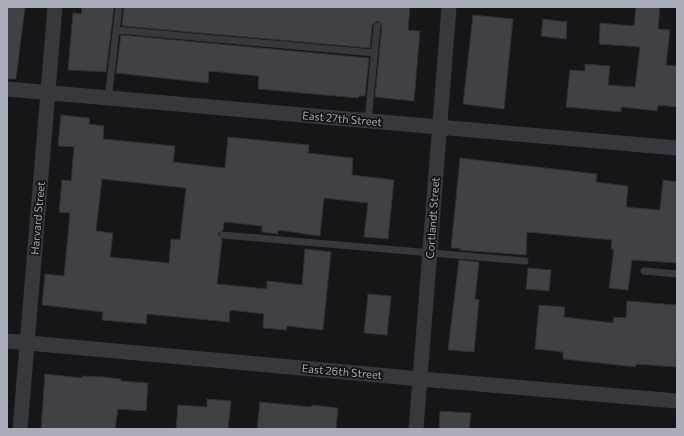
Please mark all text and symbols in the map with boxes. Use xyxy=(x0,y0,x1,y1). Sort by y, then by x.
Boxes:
street label: East 27th Street xyxy=(302,109,382,129)
street label: Cortlandt Street xyxy=(424,177,442,259)
street label: Harvard Street xyxy=(28,181,48,255)
street label: East 26th Street xyxy=(301,362,383,382)

